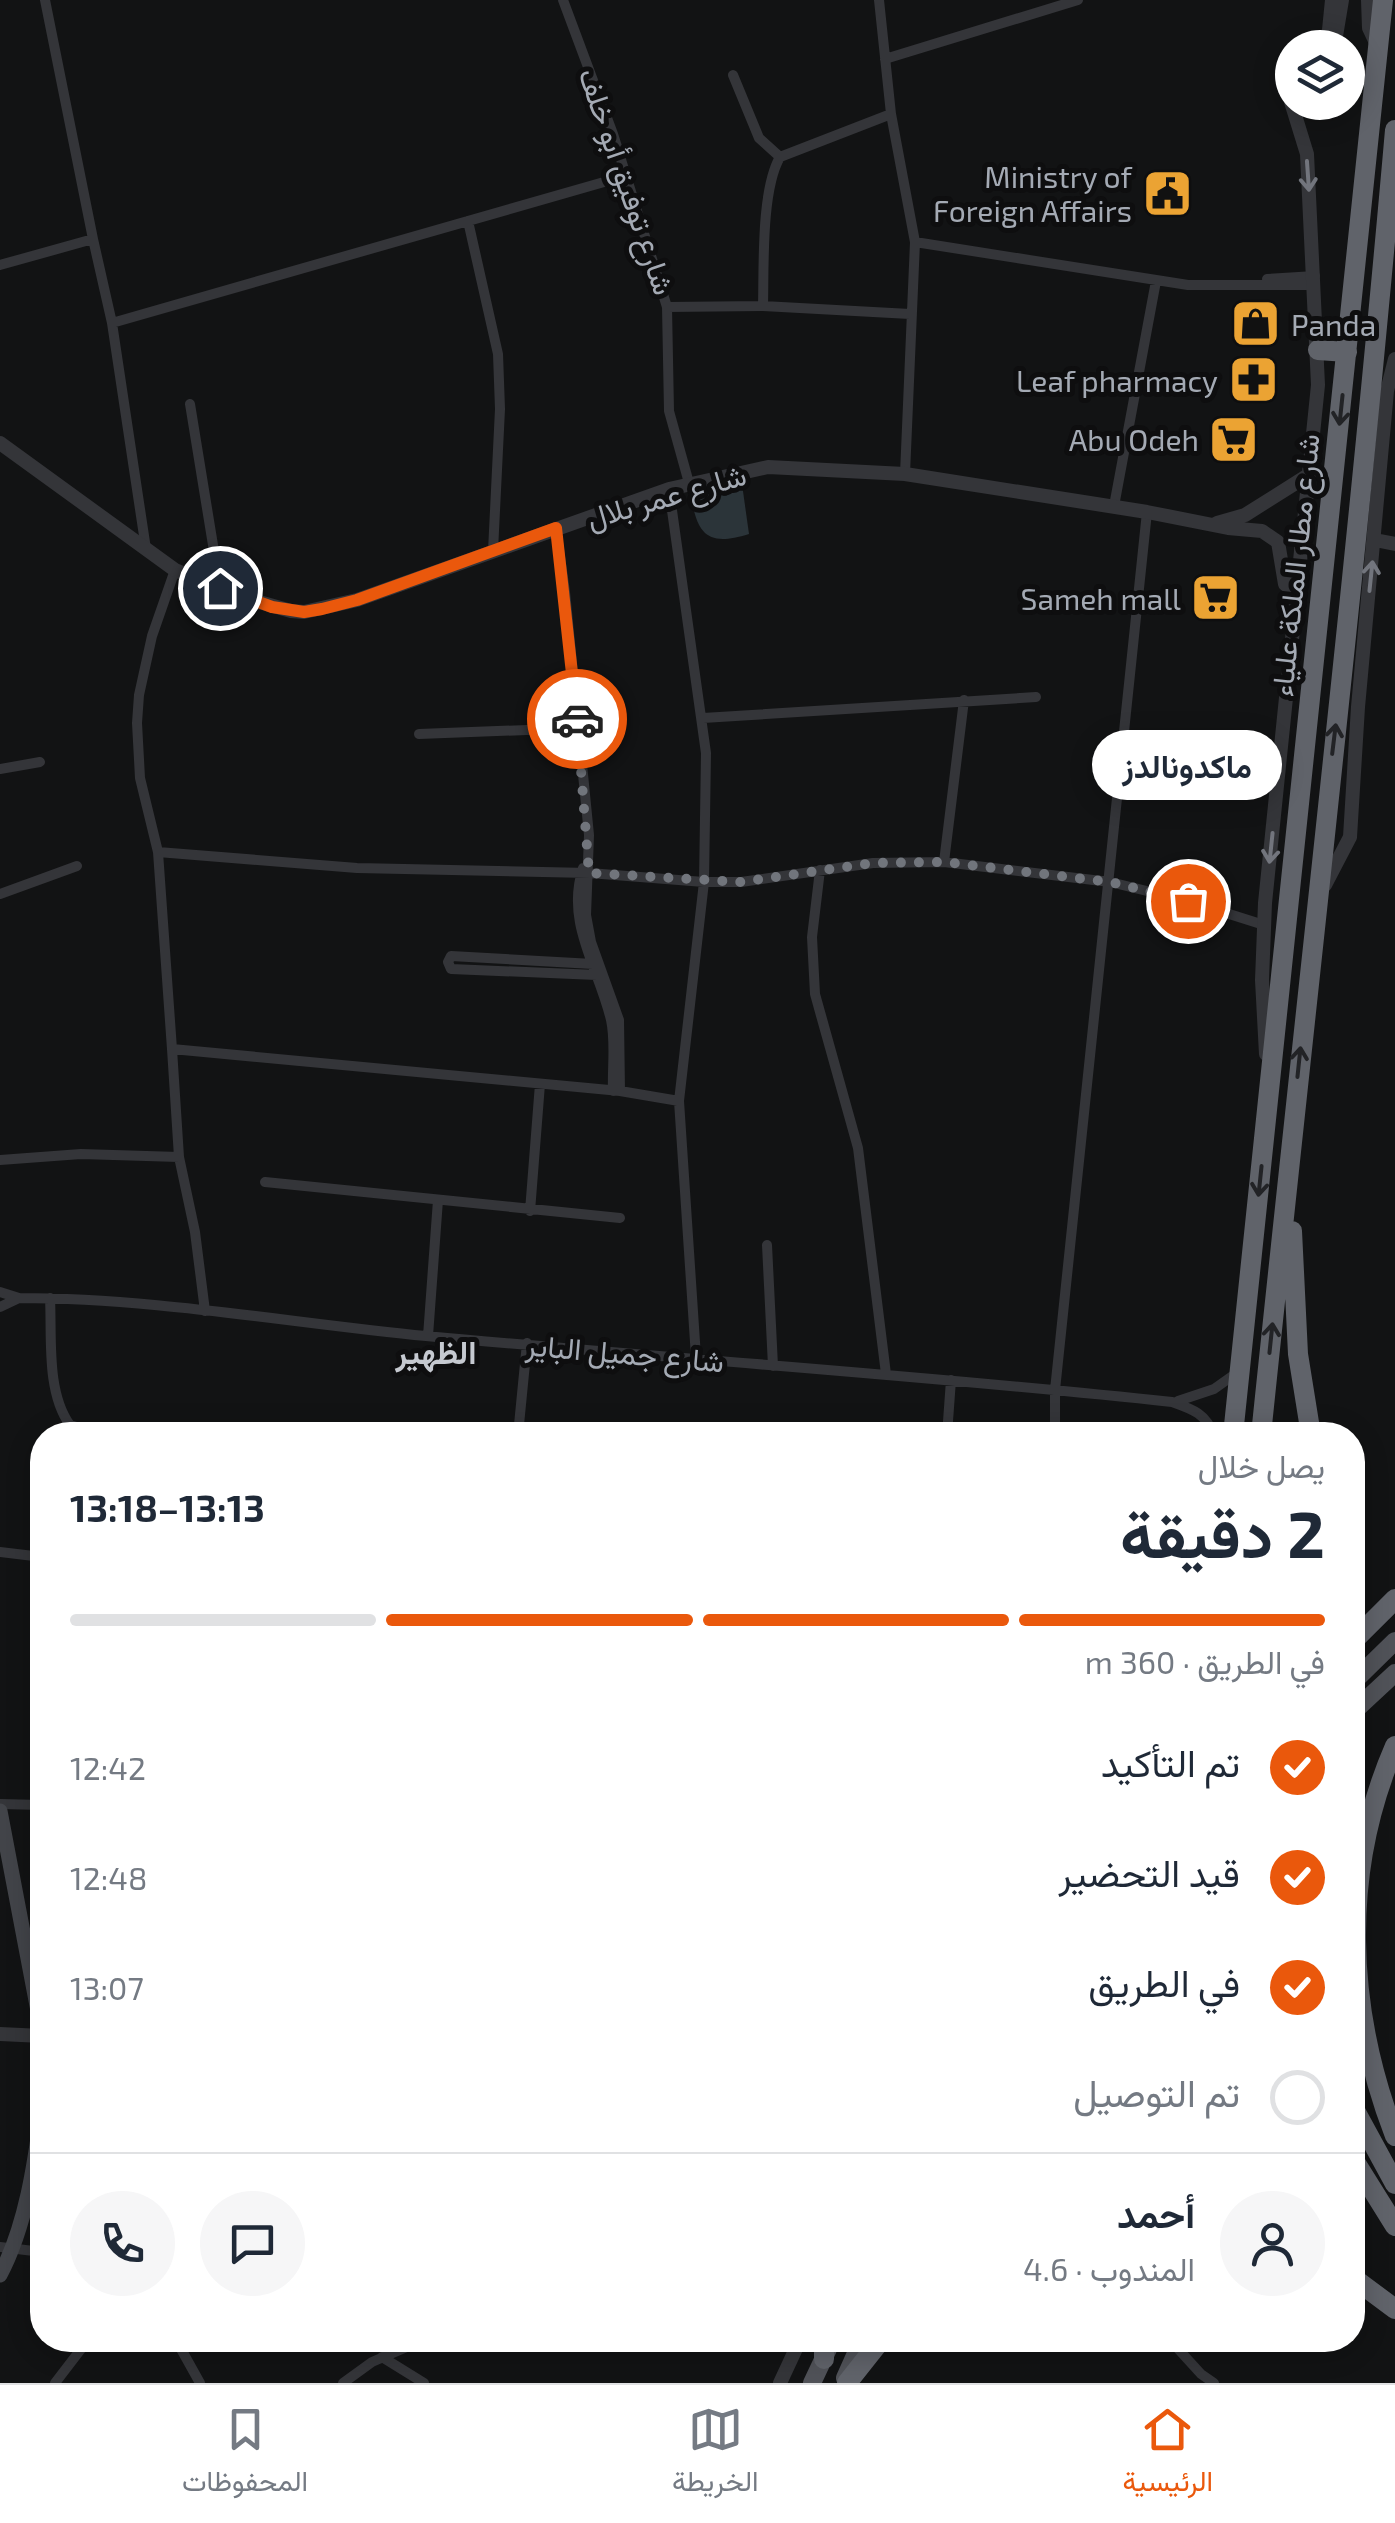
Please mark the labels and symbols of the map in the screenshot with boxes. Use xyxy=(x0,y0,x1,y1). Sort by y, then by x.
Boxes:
street label: شارع توفيق أبو خلف xyxy=(569,63,684,300)
place label: Ministry of Foreign Affairs xyxy=(933,158,1133,228)
one-way arrow xyxy=(1299,159,1318,191)
public building icon: Ministry of Foreign Affairs xyxy=(1141,167,1193,219)
shop icon: Panda xyxy=(1230,298,1282,350)
place label: Panda xyxy=(1291,306,1376,342)
pharmacy icon: Leaf pharmacy xyxy=(1227,354,1279,406)
place label: Leaf pharmacy xyxy=(1016,362,1218,398)
one-way arrow xyxy=(1331,394,1350,426)
supermarket icon: Abu Odeh xyxy=(1208,413,1260,465)
place label: Abu Odeh xyxy=(1069,421,1199,457)
street label: شارع مطار الملكة علياء xyxy=(1262,432,1330,699)
street label: شارع عمر بلال xyxy=(582,455,751,539)
pin xyxy=(178,546,263,631)
one-way arrow xyxy=(1361,560,1380,592)
supermarket icon: Sameh mall xyxy=(1190,572,1242,624)
place label: Sameh mall xyxy=(1021,580,1181,616)
courier xyxy=(527,669,627,769)
one-way arrow xyxy=(1325,723,1344,755)
callout: ماكدونالدز xyxy=(1093,731,1283,801)
one-way arrow xyxy=(1261,831,1280,864)
pin xyxy=(1146,859,1231,944)
one-way arrow xyxy=(1290,1046,1309,1078)
one-way arrow xyxy=(1250,1164,1269,1197)
one-way arrow xyxy=(1262,1322,1281,1355)
street label: شارع جميل الباير xyxy=(523,1325,726,1383)
district label: الظهير xyxy=(395,1332,476,1373)

